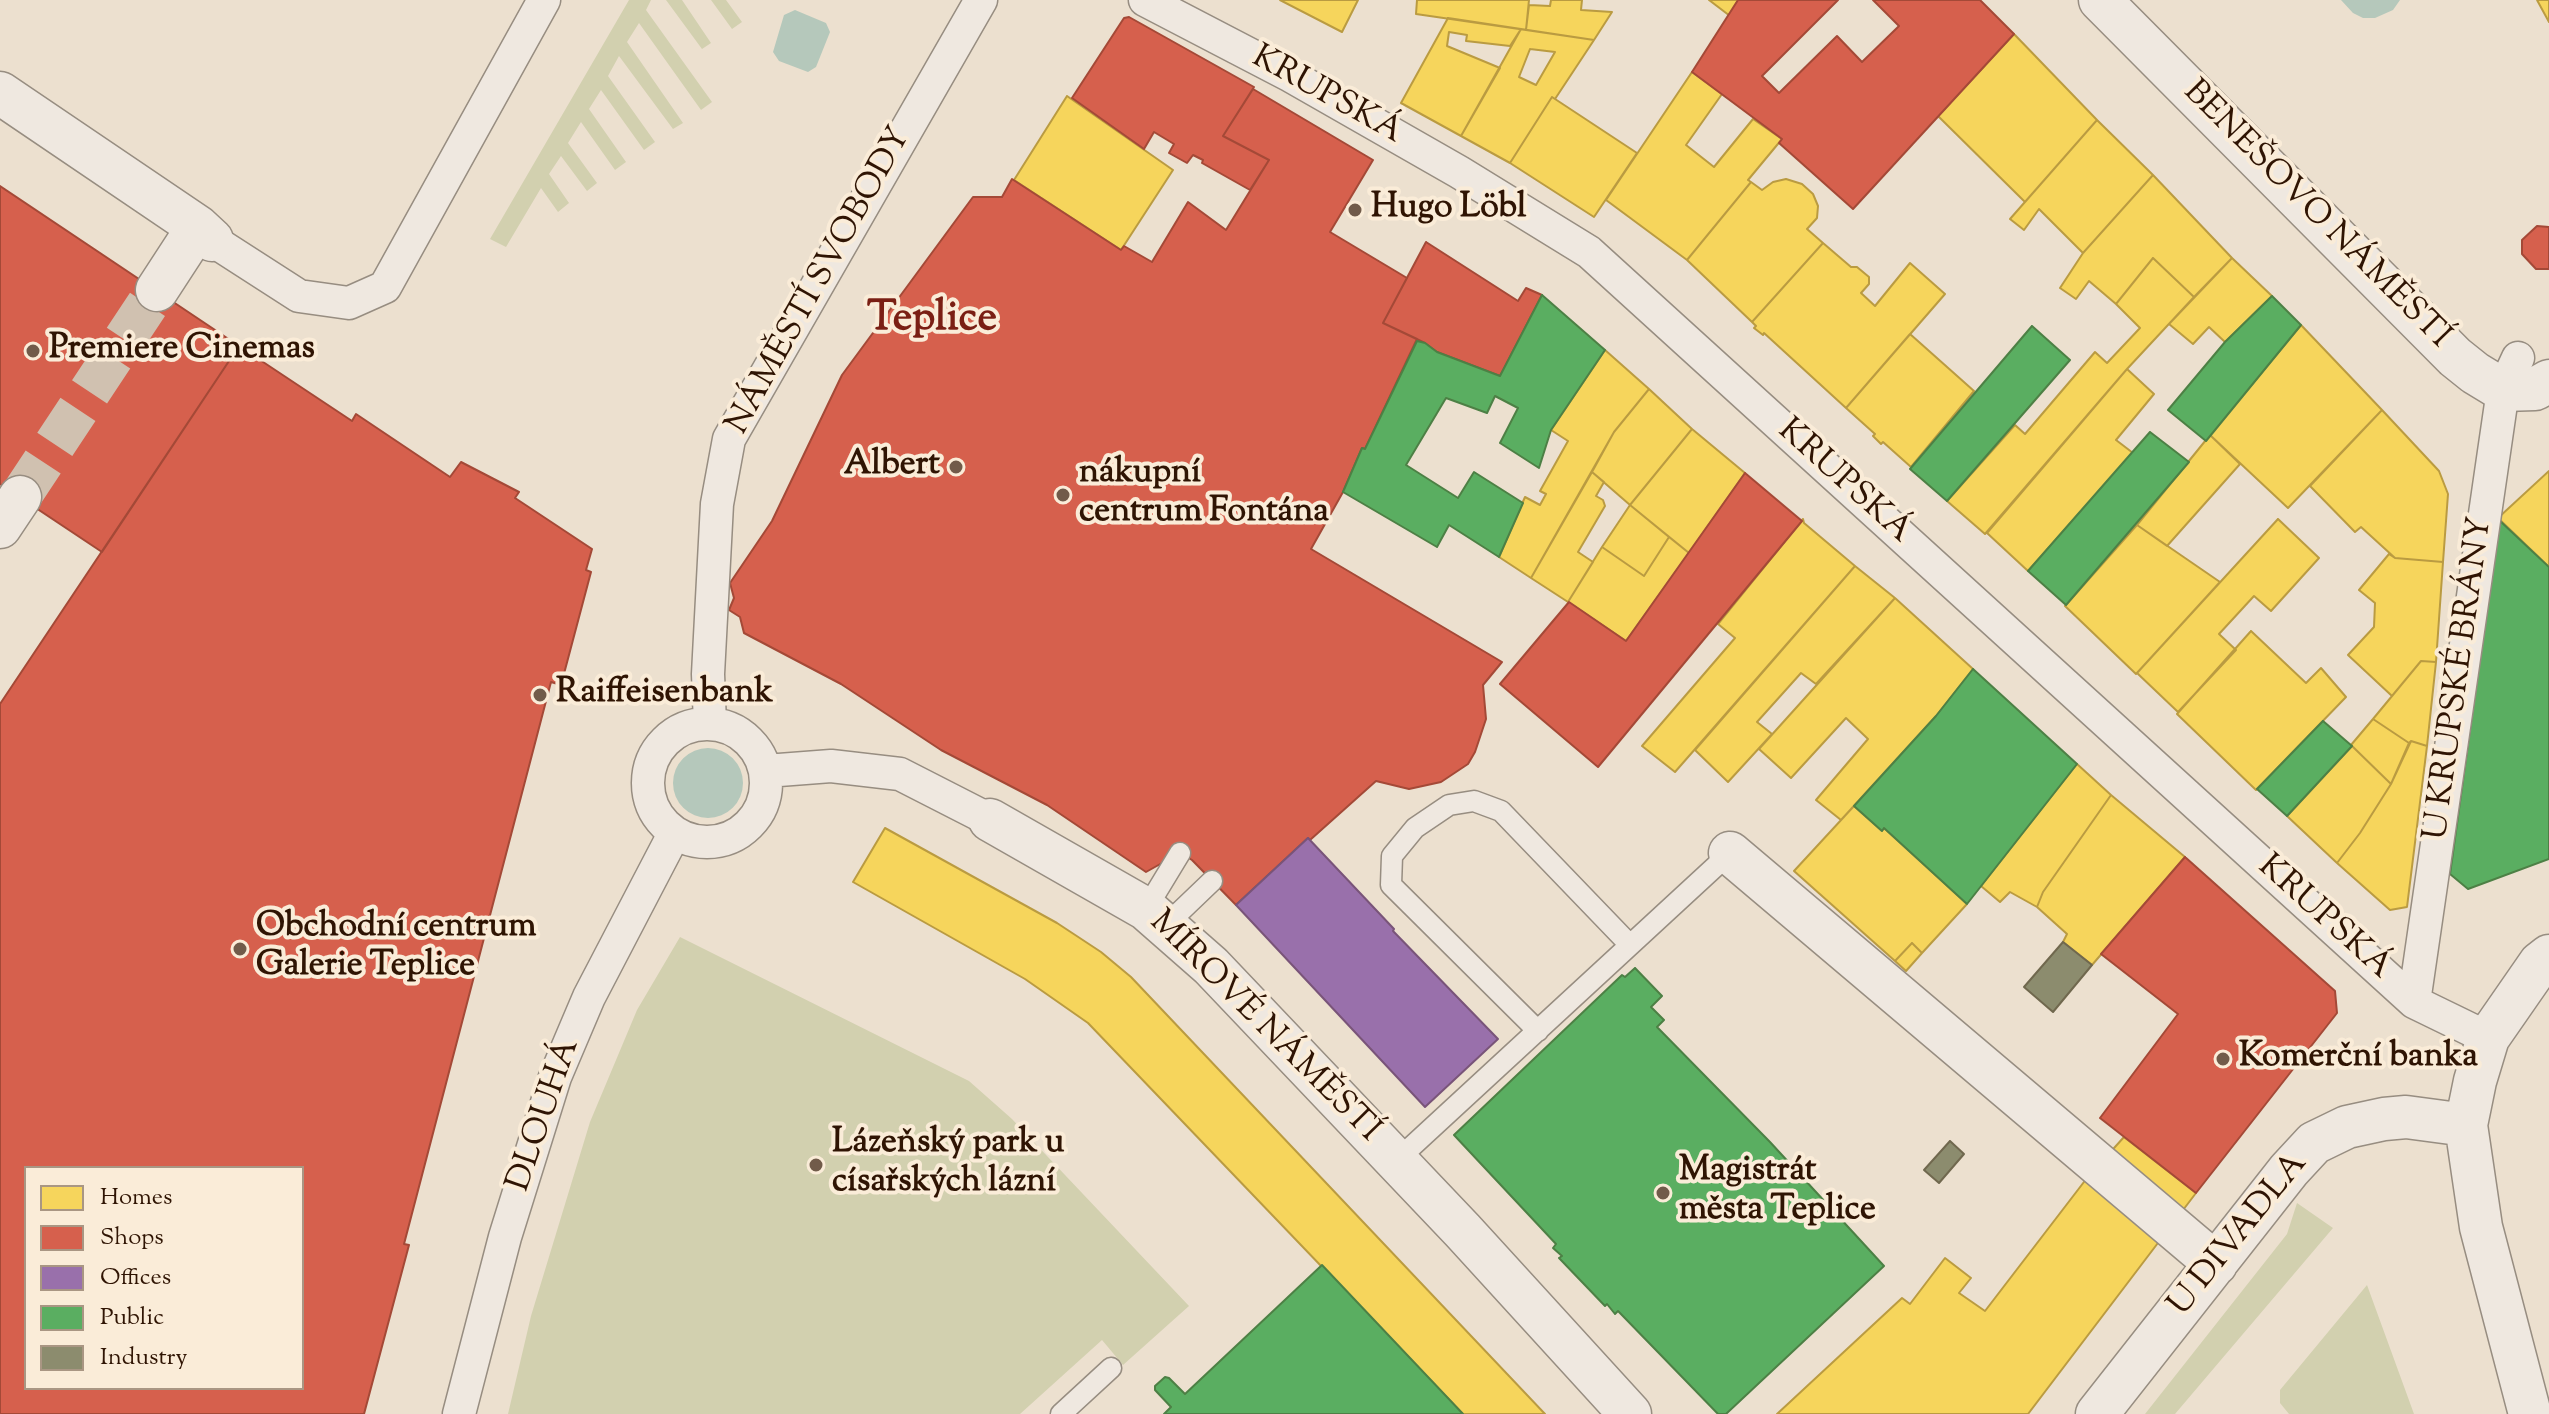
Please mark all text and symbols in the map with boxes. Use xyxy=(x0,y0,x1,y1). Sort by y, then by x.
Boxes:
street label: KRUPSKÁ xyxy=(1243,39,1409,155)
street label: BENEŠOVO NÁMĚSTÍ xyxy=(2172,73,2458,359)
street label: NÁMĚSTÍ SVOBODY xyxy=(720,121,922,443)
place label: Hugo Löbl xyxy=(1371,190,1526,230)
marker: Hugo Löbl xyxy=(1346,201,1364,219)
district label: Teplice xyxy=(867,297,997,347)
place label: Premiere Cinemas xyxy=(49,331,315,371)
marker: Premiere Cinemas xyxy=(24,342,42,360)
street label: KRUPSKÁ xyxy=(1768,412,1918,554)
place label: Albert xyxy=(844,447,940,487)
place label: nákupní centrum Fontána xyxy=(1079,455,1329,534)
marker: Albert xyxy=(947,458,965,476)
marker: nákupní centrum Fontána xyxy=(1054,486,1072,504)
street label: U KRUPSKÉ BRÁNY xyxy=(2418,515,2504,843)
place label: Raiffeisenbank xyxy=(556,675,773,715)
marker: Raiffeisenbank xyxy=(531,686,549,704)
street label: KRUPSKÁ xyxy=(2248,848,2398,990)
street label: MÍROVÉ NÁMĚSTÍ xyxy=(1139,904,1387,1152)
place label: Obchodní centrum Galerie Teplice xyxy=(256,909,536,988)
marker: Obchodní centrum Galerie Teplice xyxy=(231,940,249,958)
street label: DLOUHÁ xyxy=(501,1034,591,1198)
place label: Komerční banka xyxy=(2239,1039,2478,1079)
marker: Komerční banka xyxy=(2214,1050,2232,1068)
place label: Lázeňský park u císařských lázní xyxy=(832,1125,1064,1204)
street label: U DIVADLA xyxy=(2162,1146,2318,1326)
place label: Magistrát města Teplice xyxy=(1679,1153,1876,1232)
marker: Lázeňský park u císařských lázní xyxy=(807,1156,825,1174)
legend xyxy=(24,1166,304,1390)
text: Homes xyxy=(100,1181,172,1215)
marker: Magistrát města Teplice xyxy=(1654,1184,1672,1202)
text: Shops xyxy=(100,1221,164,1255)
text: Offices xyxy=(100,1261,171,1295)
text: Public xyxy=(100,1301,164,1335)
text: Industry xyxy=(100,1341,188,1375)

